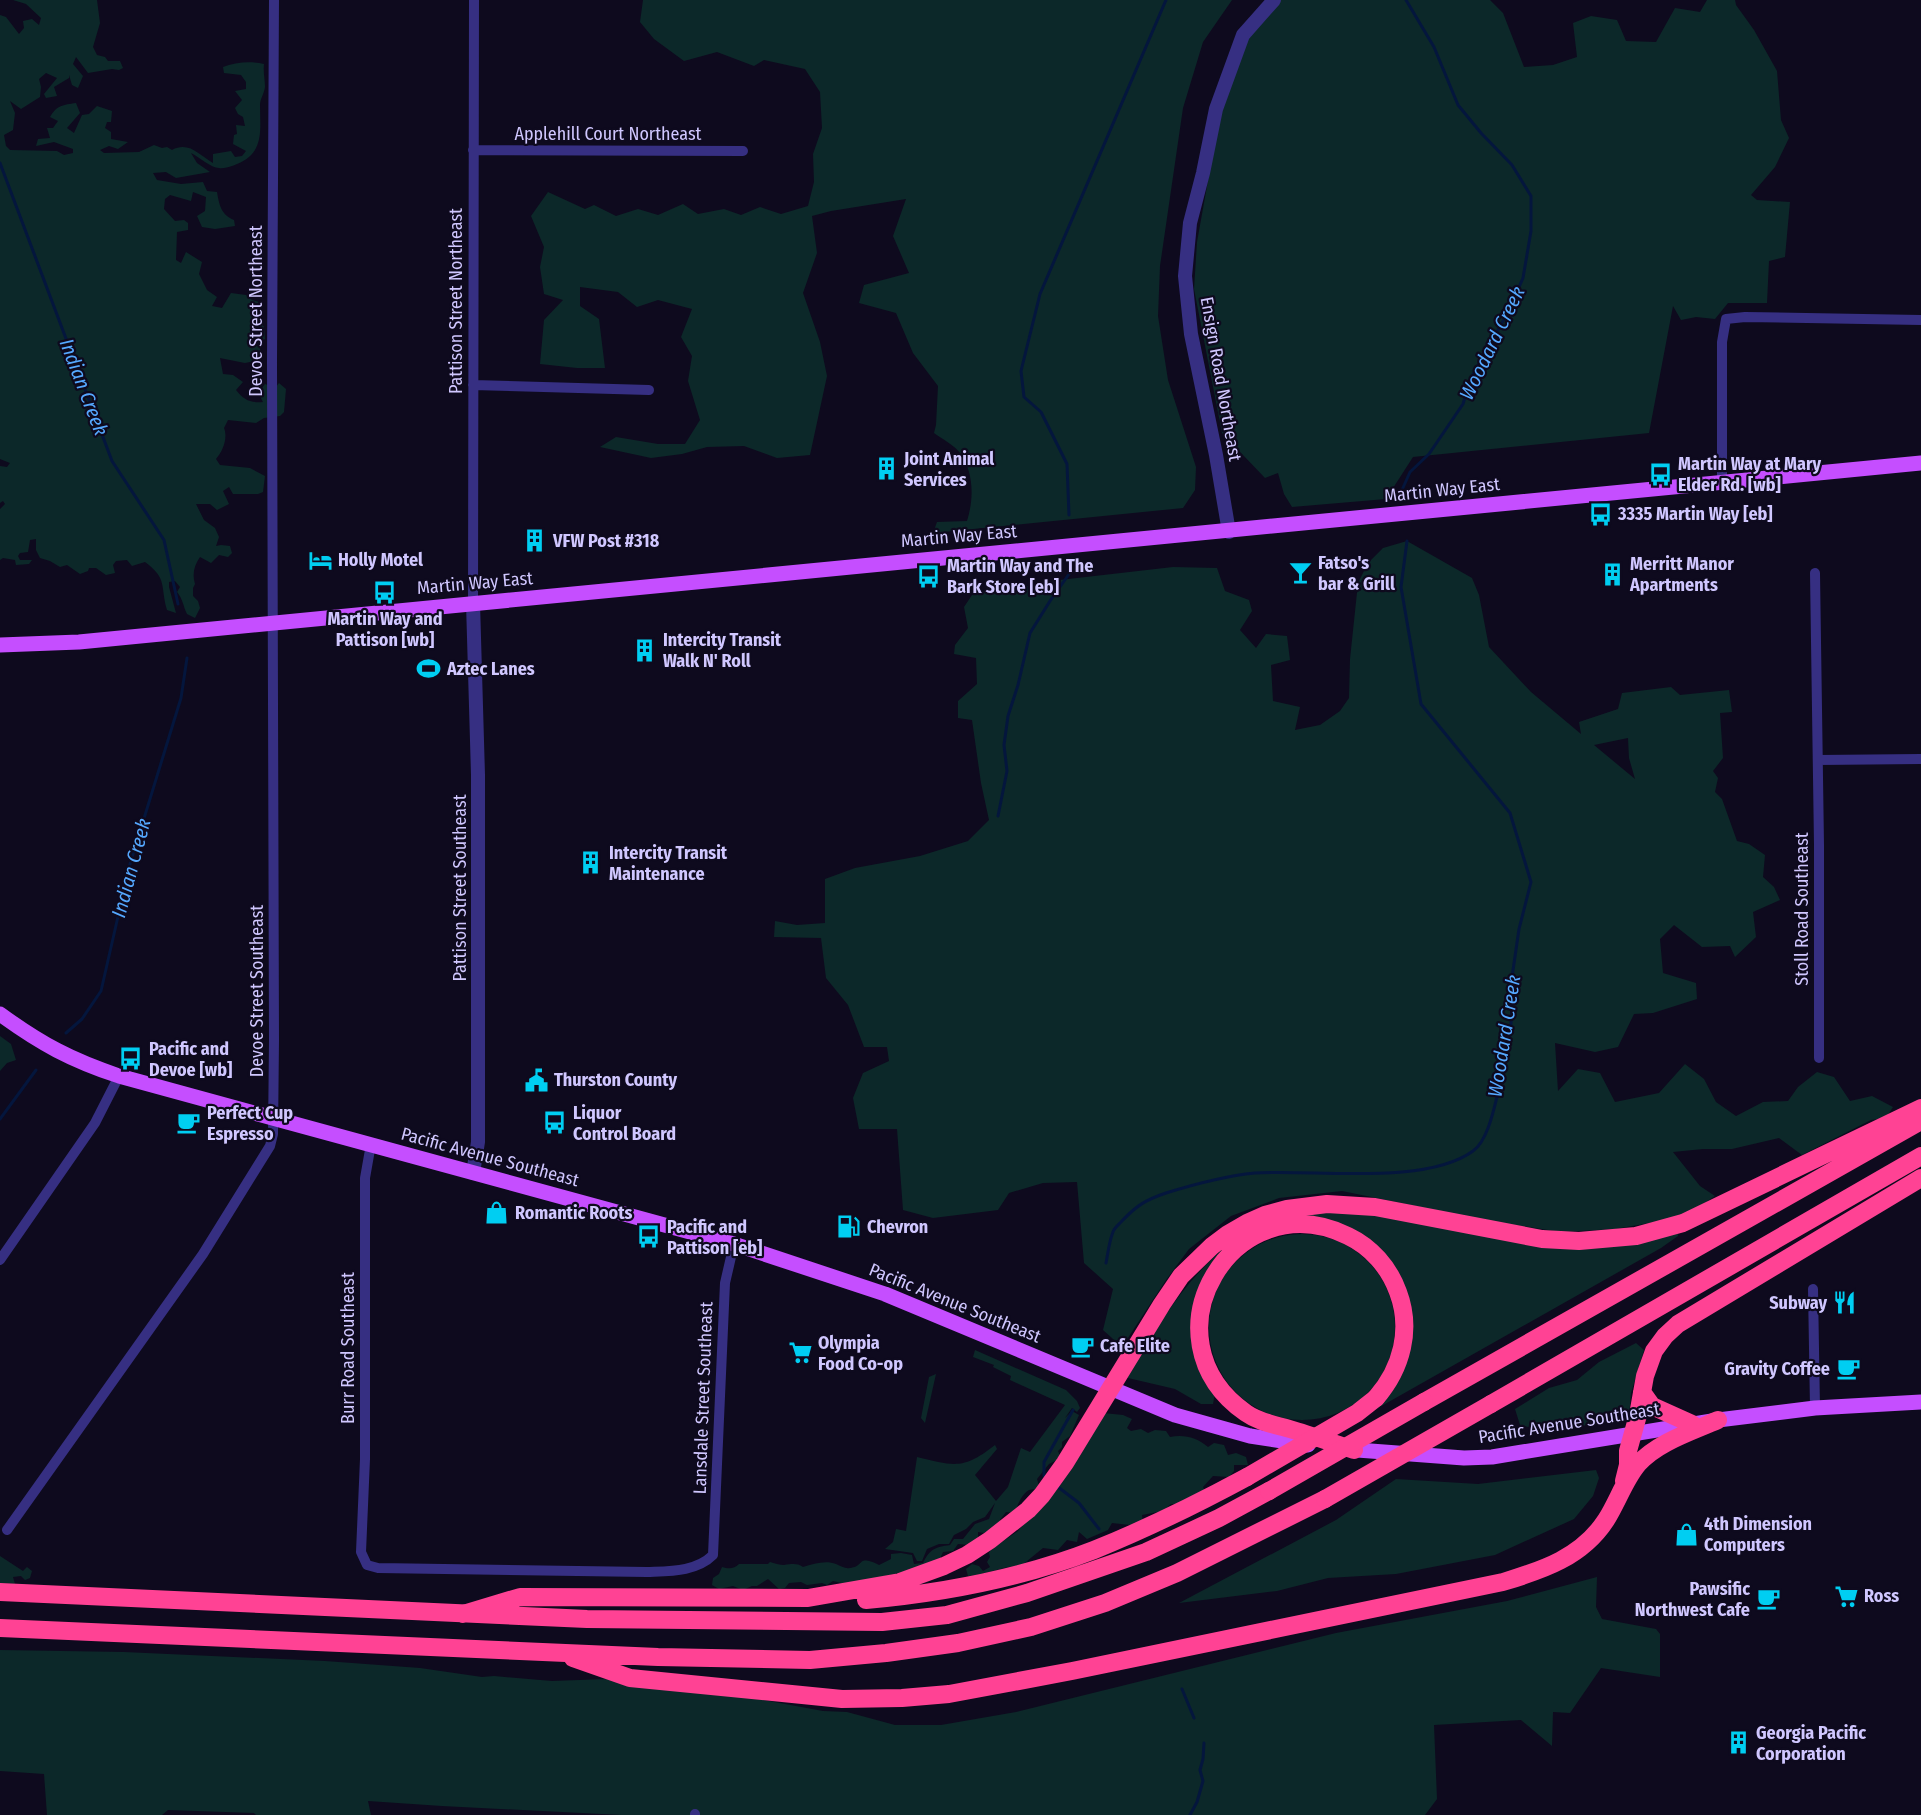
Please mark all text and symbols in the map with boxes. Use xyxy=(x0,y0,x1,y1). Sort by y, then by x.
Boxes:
street label: Applehill Court Northeast xyxy=(514,123,702,145)
street label: Pattison Street Northeast xyxy=(445,208,467,394)
street label: Devoe Street Northeast xyxy=(245,225,267,397)
water label: Woodard Creek xyxy=(1454,282,1530,404)
street label: Ensign Road Northeast xyxy=(1196,295,1246,463)
water label: Indian Creek xyxy=(55,335,113,439)
place label: Joint Animal Services xyxy=(903,448,994,491)
place label: Martin Way at Mary Elder Rd. [wb] xyxy=(1678,453,1822,496)
building icon: Joint Animal Services xyxy=(873,456,899,482)
bus stop icon: Martin Way at Mary Elder Rd. [wb] xyxy=(1647,461,1673,487)
street label: Martin Way East xyxy=(1383,473,1501,507)
bus stop icon: 3335 Martin Way [eb] xyxy=(1587,501,1613,527)
place label: 3335 Martin Way [eb] xyxy=(1617,503,1773,525)
street label: Martin Way East xyxy=(900,520,1018,552)
building icon: VFW Post #318 xyxy=(522,528,548,554)
place label: VFW Post #318 xyxy=(552,530,660,552)
hotel icon: Holly Motel xyxy=(307,547,333,573)
place label: Holly Motel xyxy=(338,549,423,571)
place label: Fatso's bar & Grill xyxy=(1318,552,1395,595)
place label: Merritt Manor Apartments xyxy=(1629,553,1734,596)
place label: Martin Way and The Bark Store [eb] xyxy=(947,555,1093,598)
bar icon: Fatso's bar & Grill xyxy=(1287,560,1313,586)
building icon: Merritt Manor Apartments xyxy=(1599,561,1625,587)
bus stop icon: Martin Way and The Bark Store [eb] xyxy=(916,563,942,589)
street label: Martin Way East xyxy=(416,567,534,599)
bus stop icon: Martin Way and Pattison [wb] xyxy=(372,580,398,606)
place label: Martin Way and Pattison [wb] xyxy=(327,608,443,651)
place label: Intercity Transit Walk N' Roll xyxy=(663,629,782,672)
building icon: Intercity Transit Walk N' Roll xyxy=(632,637,658,663)
sports icon: Aztec Lanes xyxy=(416,656,442,682)
place label: Aztec Lanes xyxy=(446,658,535,680)
street label: Pattison Street Southeast xyxy=(449,794,471,982)
water label: Indian Creek xyxy=(106,816,156,920)
street label: Stoll Road Southeast xyxy=(1791,832,1813,986)
place label: Intercity Transit Maintenance xyxy=(609,842,728,885)
building icon: Intercity Transit Maintenance xyxy=(578,850,604,876)
street label: Devoe Street Southeast xyxy=(246,905,268,1077)
water label: Woodard Creek xyxy=(1483,973,1526,1099)
place label: Pacific and Devoe [wb] xyxy=(149,1038,232,1081)
bus stop icon: Pacific and Devoe [wb] xyxy=(118,1046,144,1072)
public building icon: Thurston County xyxy=(523,1067,549,1093)
place label: Thurston County xyxy=(554,1069,677,1091)
place label: Perfect Cup Espresso xyxy=(207,1102,293,1145)
place label: Liquor Control Board xyxy=(573,1102,676,1145)
cafe icon: Perfect Cup Espresso xyxy=(176,1110,202,1136)
bus stop icon: Liquor Control Board xyxy=(542,1110,568,1136)
street label: Pacific Avenue Southeast xyxy=(399,1123,582,1191)
shop icon: Romantic Roots xyxy=(484,1200,510,1226)
place label: Romantic Roots xyxy=(515,1202,633,1224)
fuel station icon: Chevron xyxy=(836,1214,862,1240)
place label: Pacific and Pattison [eb] xyxy=(667,1216,762,1259)
place label: Chevron xyxy=(867,1216,928,1238)
bus stop icon: Pacific and Pattison [eb] xyxy=(636,1224,662,1250)
street label: Pacific Avenue Southeast xyxy=(866,1258,1044,1348)
street label: Burr Road Southeast xyxy=(337,1272,359,1424)
restaurant icon: Subway xyxy=(1832,1290,1858,1316)
place label: Subway xyxy=(1769,1292,1827,1314)
street label: Lansdale Street Southeast xyxy=(689,1301,717,1495)
place label: Olympia Food Co-op xyxy=(818,1332,903,1375)
cafe icon: Cafe Elite xyxy=(1069,1333,1095,1359)
place label: Cafe Elite xyxy=(1100,1335,1170,1357)
supermarket icon: Olympia Food Co-op xyxy=(787,1340,813,1366)
cafe icon: Gravity Coffee xyxy=(1835,1356,1861,1382)
place label: Gravity Coffee xyxy=(1724,1358,1830,1380)
street label: Pacific Avenue Southeast xyxy=(1477,1398,1661,1448)
place label: 4th Dimension Computers xyxy=(1704,1513,1812,1556)
shop icon: 4th Dimension Computers xyxy=(1673,1521,1699,1547)
place label: Pawsific Northwest Cafe xyxy=(1635,1578,1750,1621)
supermarket icon: Ross xyxy=(1833,1583,1859,1609)
place label: Ross xyxy=(1864,1585,1899,1607)
cafe icon: Pawsific Northwest Cafe xyxy=(1755,1586,1781,1612)
place label: Georgia Pacific Corporation xyxy=(1756,1722,1866,1765)
building icon: Georgia Pacific Corporation xyxy=(1725,1730,1751,1756)

